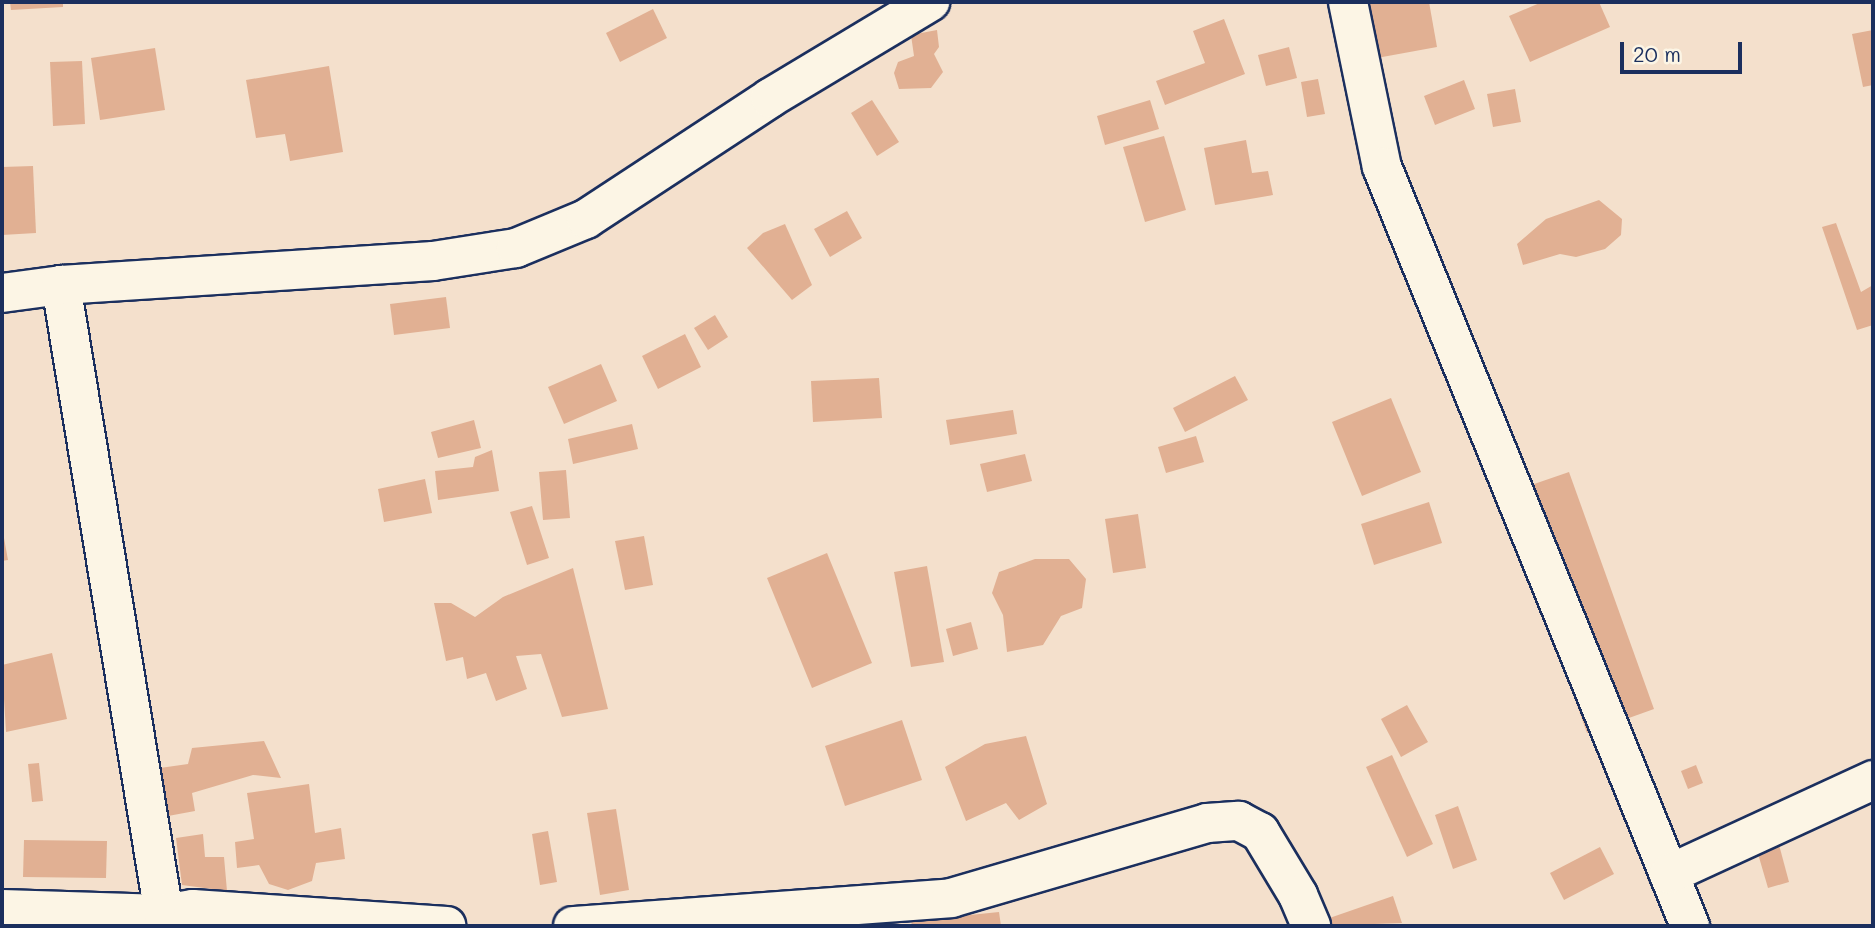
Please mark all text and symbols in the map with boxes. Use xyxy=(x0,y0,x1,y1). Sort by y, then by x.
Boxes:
scale bar xyxy=(1623,28,1745,72)
text: 20 m xyxy=(1633,40,1681,67)

